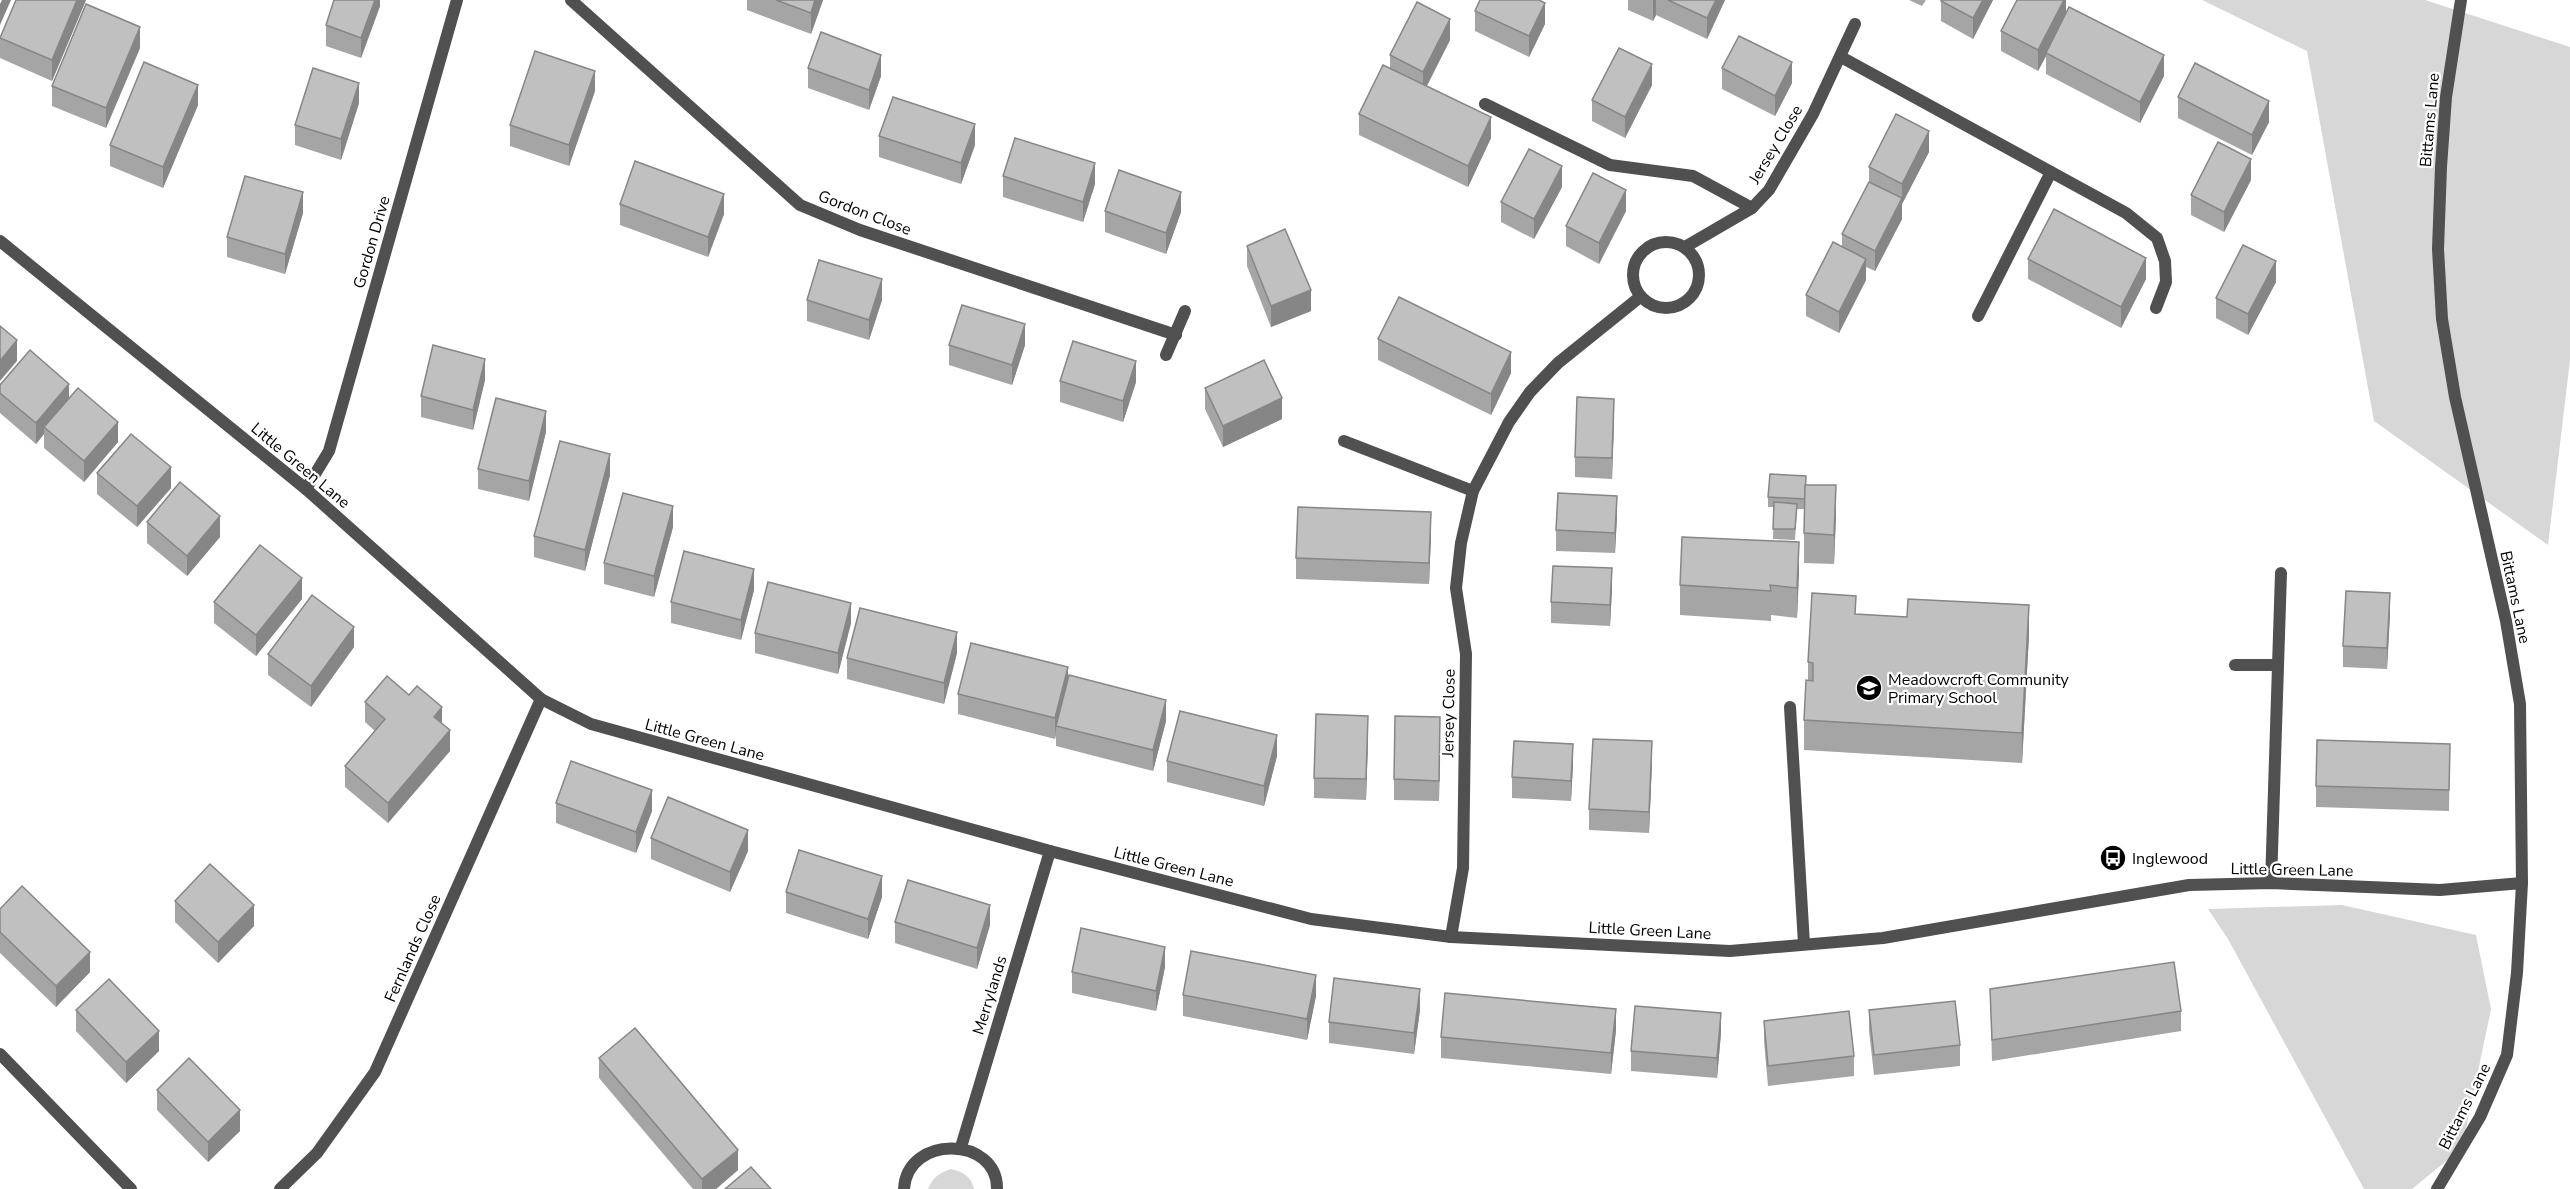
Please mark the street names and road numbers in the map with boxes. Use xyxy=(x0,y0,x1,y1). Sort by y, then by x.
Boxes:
street label: Bittams Lane xyxy=(2415,72,2445,168)
street label: Jersey Close xyxy=(1743,101,1808,189)
street label: Gordon Close xyxy=(815,185,914,241)
street label: Gordon Drive xyxy=(348,193,396,291)
street label: Little Green Lane xyxy=(246,418,355,514)
street label: Bittams Lane xyxy=(2494,549,2536,646)
street label: Jersey Close xyxy=(1437,669,1461,758)
street label: Little Green Lane xyxy=(643,713,767,766)
street label: Little Green Lane xyxy=(1111,841,1236,893)
street label: Little Green Lane xyxy=(2230,858,2354,882)
street label: Fernlands Close xyxy=(379,891,447,1006)
street label: Little Green Lane xyxy=(1588,917,1712,945)
street label: Merrylands xyxy=(967,953,1012,1038)
street label: Bittams Lane xyxy=(2434,1059,2496,1153)

